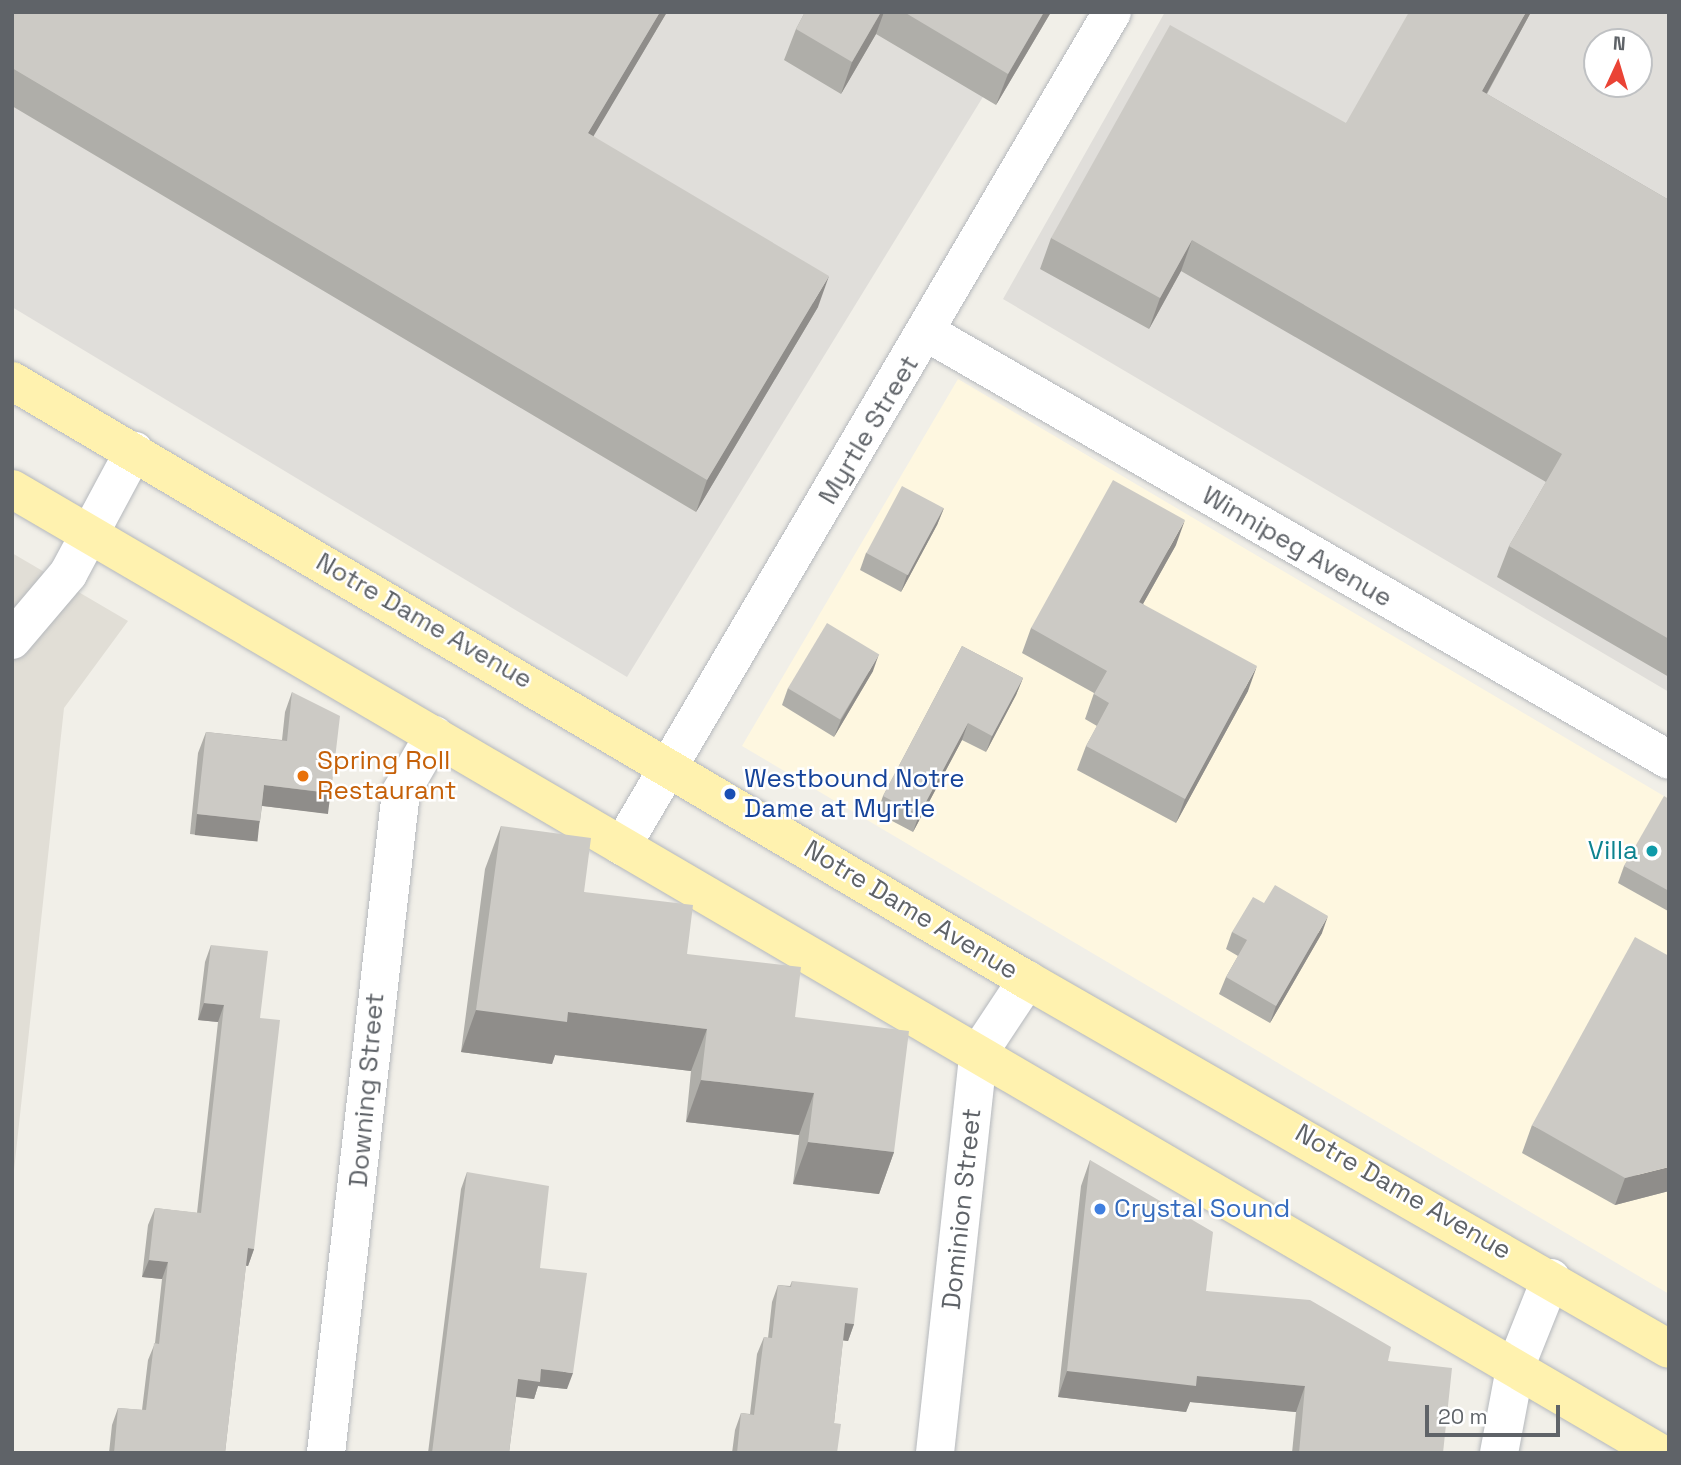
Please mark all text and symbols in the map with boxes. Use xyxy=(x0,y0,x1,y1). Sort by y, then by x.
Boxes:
north arrow xyxy=(1583,28,1653,98)
text: N xyxy=(1612,31,1627,56)
street label: Myrtle Street xyxy=(812,350,926,510)
street label: Winnipeg Avenue xyxy=(1196,480,1398,614)
street label: Notre Dame Avenue xyxy=(310,546,538,696)
place label: Spring Roll Restaurant xyxy=(317,745,456,806)
place label: Westbound Notre Dame at Myrtle xyxy=(744,763,965,824)
marker: Spring Roll Restaurant xyxy=(295,768,311,784)
marker: Westbound Notre Dame at Myrtle xyxy=(722,786,738,802)
street label: Notre Dame Avenue xyxy=(798,834,1024,986)
place label: Villa xyxy=(1588,835,1638,867)
marker: Villa xyxy=(1644,843,1660,859)
street label: Downing Street xyxy=(343,992,391,1188)
street label: Dominion Street xyxy=(936,1107,988,1311)
street label: Notre Dame Avenue xyxy=(1289,1117,1517,1267)
place label: Crystal Sound xyxy=(1114,1193,1290,1225)
marker: Crystal Sound xyxy=(1092,1201,1108,1217)
scale bar xyxy=(1429,1392,1564,1436)
text: 20 m xyxy=(1438,1403,1488,1430)

